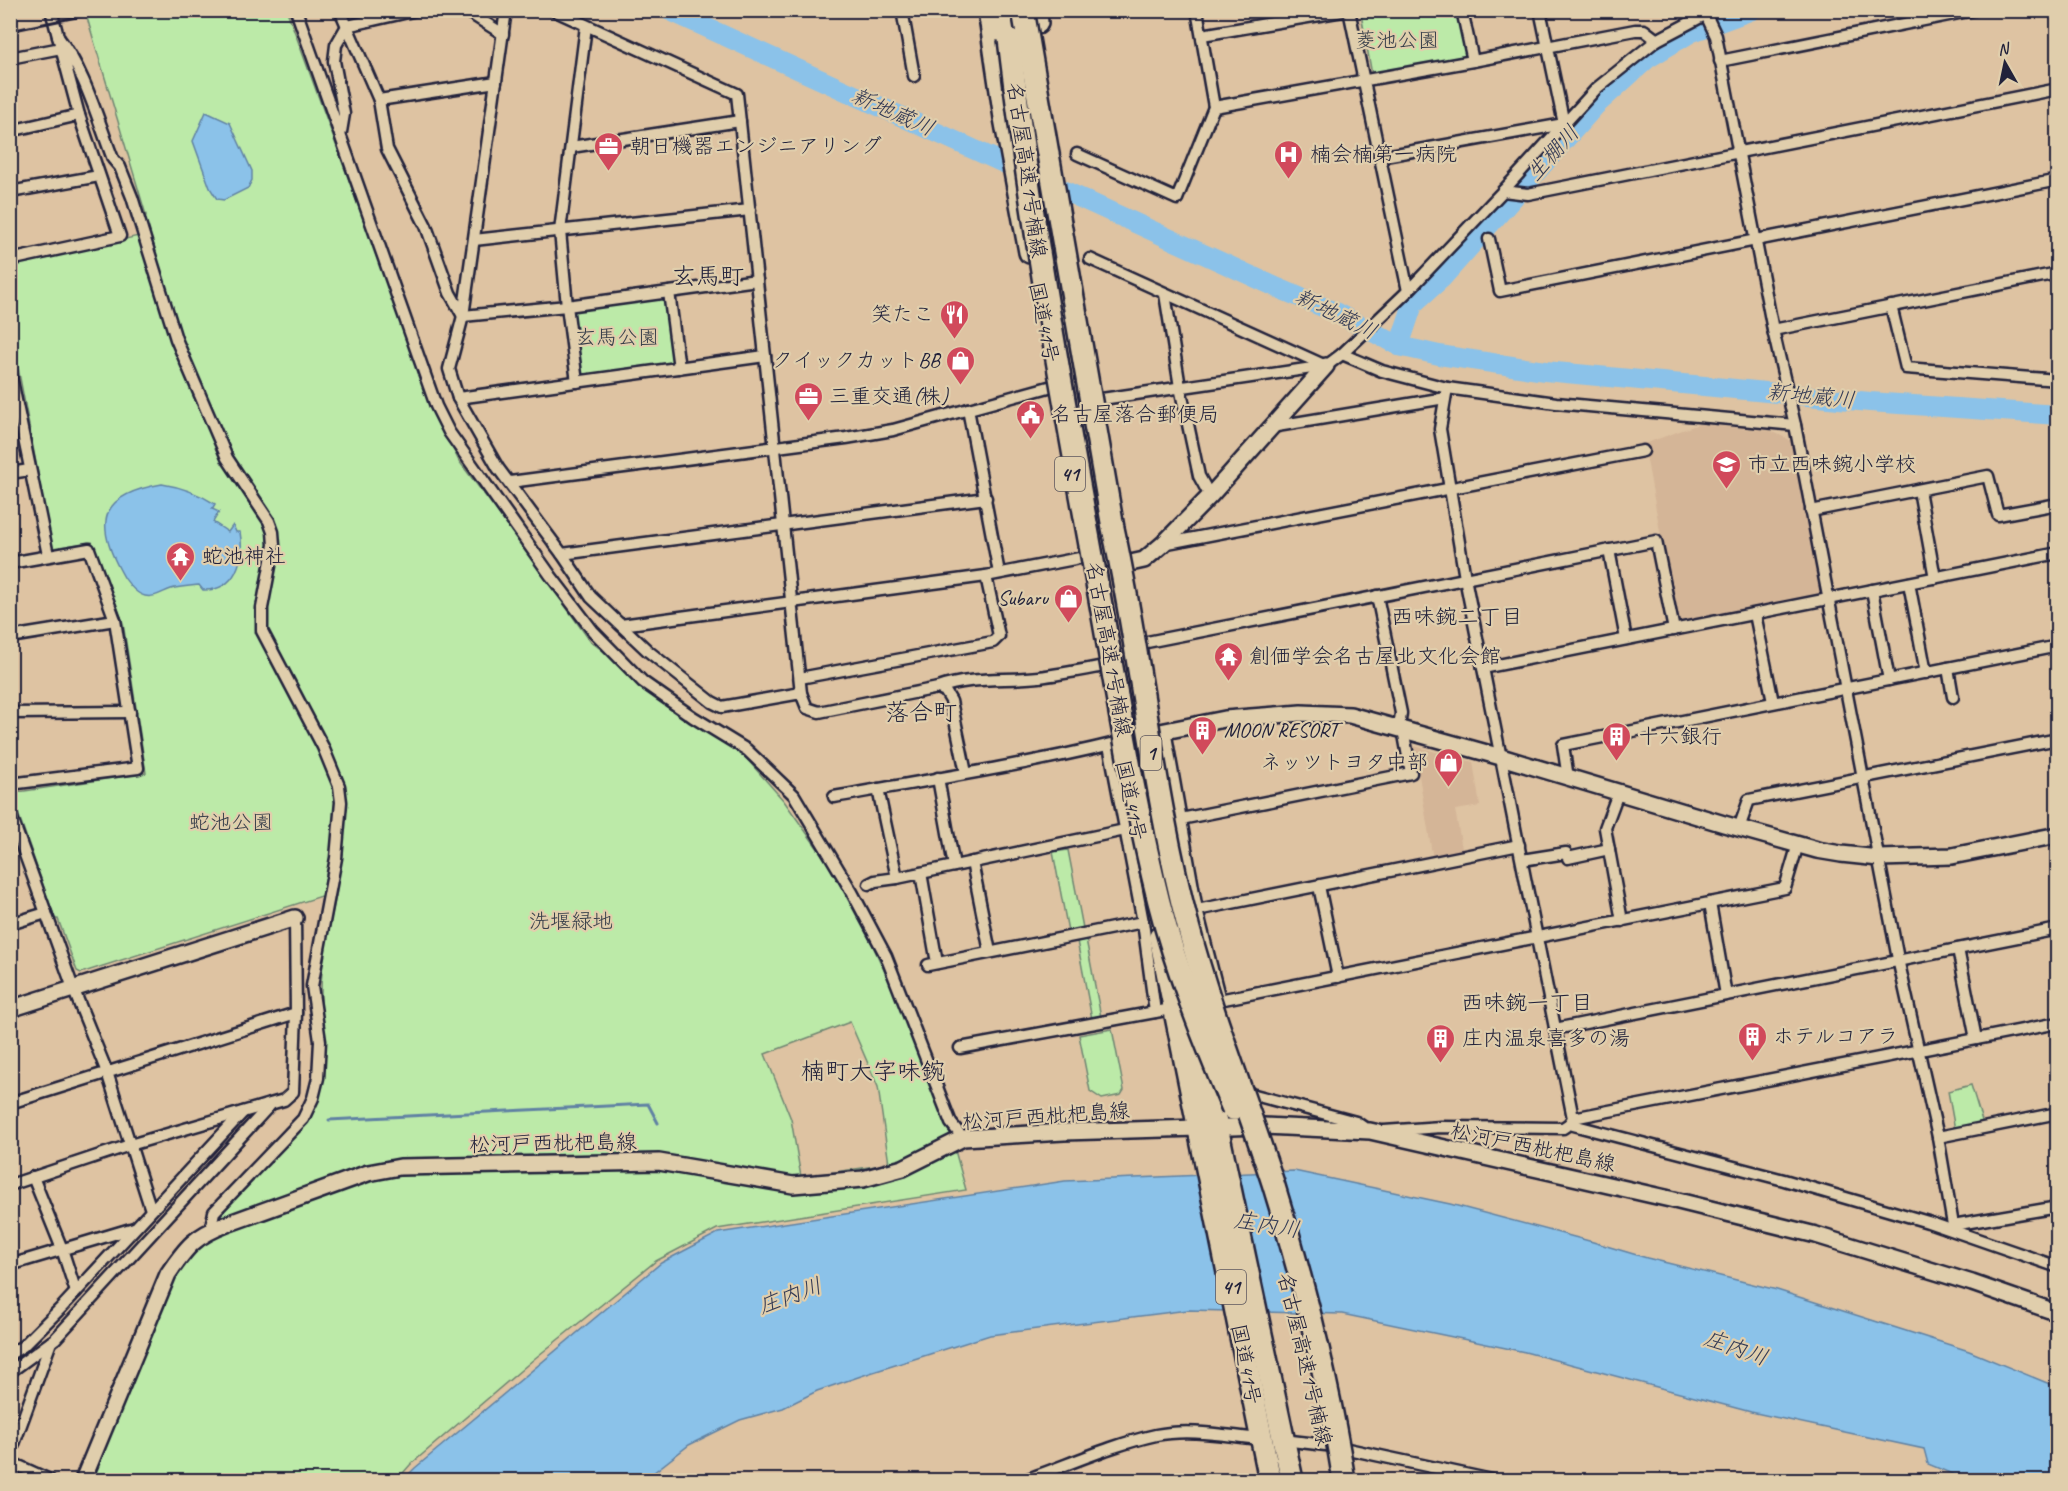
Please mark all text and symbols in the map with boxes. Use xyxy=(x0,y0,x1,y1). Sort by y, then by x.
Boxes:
park label: 菱池公園 xyxy=(1355,27,1439,53)
north arrow xyxy=(1975,33,2035,93)
text: N xyxy=(1996,38,2012,60)
street label: 名古屋高速1号楠線 xyxy=(1002,80,1052,260)
water label: 新地蔵川 xyxy=(847,81,939,143)
water label: 生棚川 xyxy=(1521,119,1585,187)
office icon: 朝日機器エンジニアリング xyxy=(593,130,625,172)
place label: 朝日機器エンジニアリング xyxy=(630,133,882,159)
hospital icon: 楠会楠第一病院 xyxy=(1273,138,1305,180)
place label: 楠会楠第一病院 xyxy=(1310,141,1457,167)
district label: 玄馬町 xyxy=(672,261,744,291)
street label: 国道41号 xyxy=(1023,279,1065,365)
water label: 新地蔵川 xyxy=(1290,282,1382,346)
restaurant icon: 笑たこ xyxy=(939,298,971,340)
place label: 笑たこ xyxy=(871,301,934,327)
park label: 玄馬公園 xyxy=(575,324,659,350)
shop icon: クイックカットBB xyxy=(945,344,977,386)
place label: クイックカットBB xyxy=(772,347,942,373)
water label: 新地蔵川 xyxy=(1766,377,1856,415)
office icon: 三重交通(株) xyxy=(792,380,824,422)
place label: 三重交通(株) xyxy=(829,383,949,409)
public building icon: 名古屋落合郵便局 xyxy=(1014,398,1046,440)
place label: 名古屋落合郵便局 xyxy=(1051,401,1219,427)
school or university icon: 市立西味鋺小学校 xyxy=(1711,448,1743,490)
place label: 市立西味鋺小学校 xyxy=(1748,451,1916,477)
road number: 41 xyxy=(1055,457,1085,491)
temple icon: 蛇池神社 xyxy=(165,540,197,582)
place label: 蛇池神社 xyxy=(202,543,286,569)
street label: 名古屋高速1号楠線 xyxy=(1081,559,1137,739)
shop icon: Subaru xyxy=(1053,582,1085,624)
place label: Subaru xyxy=(998,585,1049,611)
district label: 西味鋺二丁目 xyxy=(1391,603,1523,631)
temple icon: 創価学会名古屋北文化会館 xyxy=(1212,640,1244,682)
place label: 創価学会名古屋北文化会館 xyxy=(1249,643,1501,669)
district label: 落合町 xyxy=(885,697,957,727)
building icon: MOON RESORT xyxy=(1187,714,1219,756)
place label: MOON RESORT xyxy=(1224,717,1344,743)
building icon: 十六銀行 xyxy=(1601,720,1633,762)
place label: 十六銀行 xyxy=(1638,723,1722,749)
road number: 1 xyxy=(1140,736,1162,770)
shop icon: ネッツトヨタ中部 xyxy=(1433,746,1465,788)
place label: ネッツトヨタ中部 xyxy=(1261,749,1428,775)
street label: 国道41号 xyxy=(1110,757,1152,843)
park label: 蛇池公園 xyxy=(189,809,273,835)
park label: 洗堰緑地 xyxy=(529,908,613,934)
district label: 西味鋺一丁目 xyxy=(1461,989,1593,1017)
building icon: ホテルコアラ xyxy=(1736,1020,1768,1062)
building icon: 庄内温泉喜多の湯 xyxy=(1425,1022,1457,1064)
place label: ホテルコアラ xyxy=(1773,1023,1898,1049)
place label: 庄内温泉喜多の湯 xyxy=(1462,1025,1630,1051)
district label: 楠町大字味鋺 xyxy=(801,1056,945,1086)
street label: 松河戸西枇杷島線 xyxy=(961,1097,1131,1135)
street label: 松河戸西枇杷島線 xyxy=(1448,1117,1618,1177)
street label: 松河戸西枇杷島線 xyxy=(469,1129,637,1157)
water label: 庄内川 xyxy=(1232,1206,1302,1244)
road number: 41 xyxy=(1216,1270,1246,1304)
street label: 名古屋高速1号楠線 xyxy=(1272,1270,1338,1448)
water label: 庄内川 xyxy=(754,1272,826,1320)
street label: 国道41号 xyxy=(1225,1321,1267,1407)
water label: 庄内川 xyxy=(1700,1324,1772,1372)

